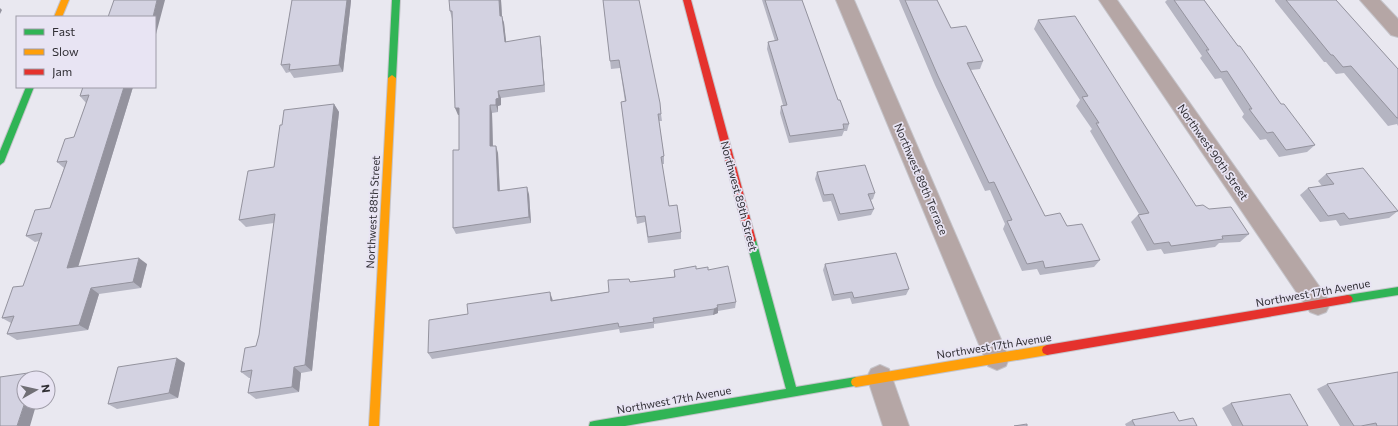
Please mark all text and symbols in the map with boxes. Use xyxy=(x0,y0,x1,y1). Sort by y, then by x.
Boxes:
legend xyxy=(16,16,156,88)
text: Fast xyxy=(52,24,75,38)
text: Slow xyxy=(52,44,79,58)
text: Jam xyxy=(52,64,72,79)
street label: Northwest 90th Street xyxy=(1175,101,1252,202)
street label: Northwest 89th Terrace xyxy=(892,121,951,237)
street label: Northwest 89th Street xyxy=(719,139,761,253)
street label: Northwest 88th Street xyxy=(363,155,382,269)
street label: Northwest 17th Avenue xyxy=(1255,276,1371,309)
street label: Northwest 17th Avenue xyxy=(936,330,1052,361)
north arrow xyxy=(16,370,56,410)
street label: Northwest 17th Avenue xyxy=(616,383,732,416)
text: N xyxy=(39,384,53,394)

